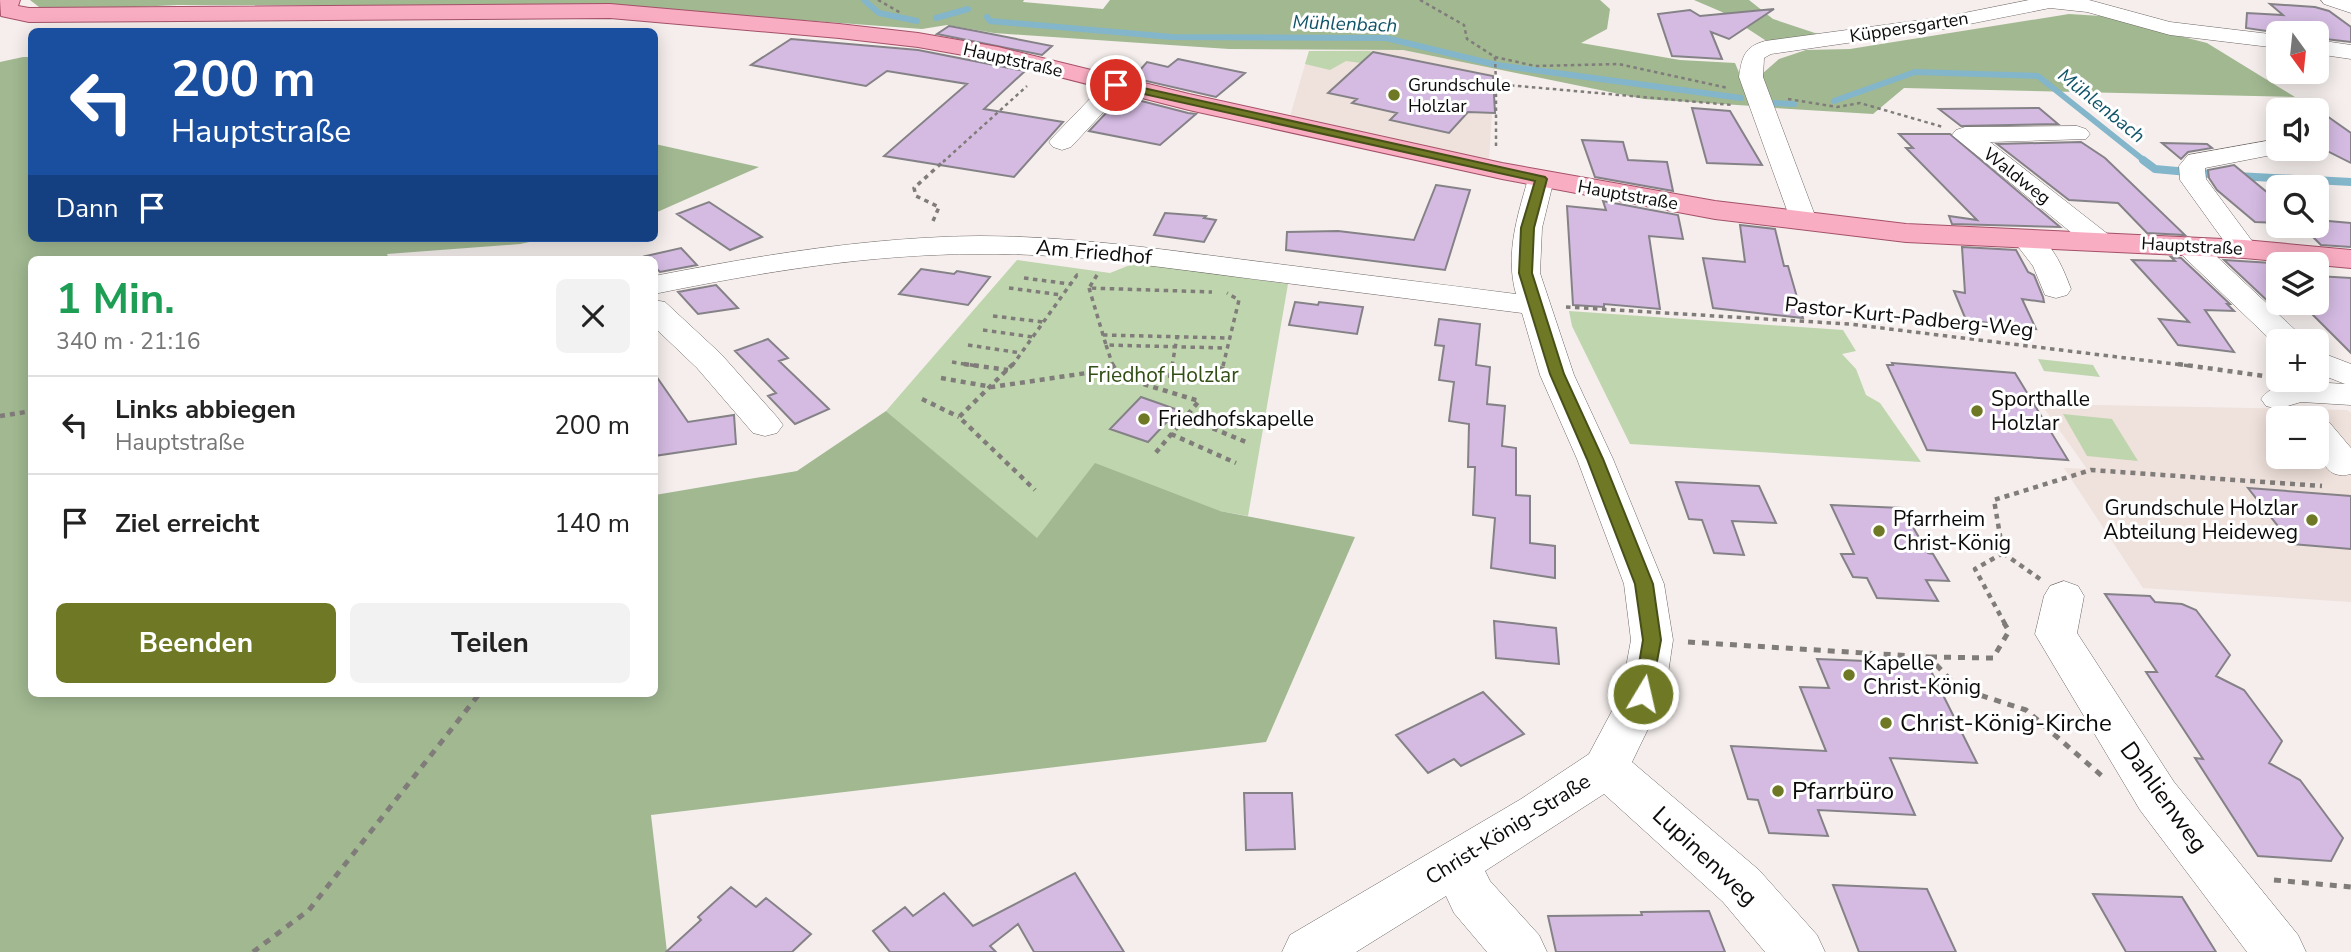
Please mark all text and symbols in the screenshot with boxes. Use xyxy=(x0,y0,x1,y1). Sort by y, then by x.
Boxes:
street label: Küppersgarten xyxy=(1848,6,1970,48)
water label: Mühlenbach xyxy=(1292,9,1398,39)
north arrow xyxy=(2266,21,2329,84)
map controls xyxy=(2266,21,2329,469)
street label: Hauptstraße xyxy=(961,37,1065,83)
text: 200 m xyxy=(171,46,315,113)
pin xyxy=(1086,55,1146,115)
icon: left xyxy=(56,56,147,147)
water label: Mühlenbach xyxy=(2052,63,2150,149)
icon: arrive xyxy=(1097,66,1135,104)
place label: Grundschule Holzlar xyxy=(1408,73,1510,118)
marker: Grundschule Holzlar xyxy=(1386,87,1402,103)
button: sound xyxy=(2266,98,2329,161)
text: Hauptstraße xyxy=(171,110,351,153)
street label: Waldweg xyxy=(1978,142,2056,210)
street label: Hauptstraße xyxy=(1576,174,1680,216)
button: search xyxy=(2266,175,2329,238)
icon: arrive xyxy=(133,189,171,227)
text: Dann xyxy=(56,191,119,226)
street label: Hauptstraße xyxy=(2141,231,2243,261)
street label: Am Friedhof xyxy=(1035,233,1154,271)
button: layers xyxy=(2266,252,2329,315)
text: 1 Min. xyxy=(56,271,175,328)
button: close xyxy=(556,279,630,353)
street label: Pastor-Kurt-Padberg-Weg xyxy=(1783,290,2035,344)
text: 340 m · 21:16 xyxy=(56,326,201,357)
button: + xyxy=(2266,329,2329,392)
park label: Friedhof Holzlar xyxy=(1087,361,1239,389)
place label: Sporthalle Holzlar xyxy=(1991,385,2090,437)
text: Links abbiegen xyxy=(115,392,296,427)
marker: Sporthalle Holzlar xyxy=(1969,403,1985,419)
place label: Friedhofskapelle xyxy=(1158,405,1314,433)
icon: left xyxy=(56,406,94,444)
button: − xyxy=(2266,406,2329,469)
text: 200 m xyxy=(554,408,630,443)
marker: Friedhofskapelle xyxy=(1136,411,1152,427)
text: Hauptstraße xyxy=(115,427,245,458)
place label: Grundschule Holzlar Abteilung Heideweg xyxy=(2103,494,2298,546)
icon: arrive xyxy=(56,504,94,542)
place label: Pfarrheim Christ-König xyxy=(1893,505,2011,557)
text: Ziel erreicht xyxy=(115,506,259,541)
text: 140 m xyxy=(554,506,630,541)
marker: Grundschule Holzlar Abteilung Heideweg xyxy=(2304,512,2320,528)
marker: Pfarrheim Christ-König xyxy=(1871,523,1887,539)
button: Beenden xyxy=(56,603,336,683)
button: Teilen xyxy=(350,603,630,683)
place label: Kapelle Christ-König xyxy=(1863,649,1981,701)
position arrow xyxy=(1606,657,1680,731)
marker: Kapelle Christ-König xyxy=(1841,667,1857,683)
place label: Christ-König-Kirche xyxy=(1900,707,2112,739)
marker: Christ-König-Kirche xyxy=(1878,715,1894,731)
street label: Dahlienweg xyxy=(2113,735,2215,859)
street label: Christ-König-Straße xyxy=(1420,767,1596,891)
place label: Pfarrbüro xyxy=(1792,775,1894,807)
marker: Pfarrbüro xyxy=(1770,783,1786,799)
street label: Lupinenweg xyxy=(1646,799,1764,913)

